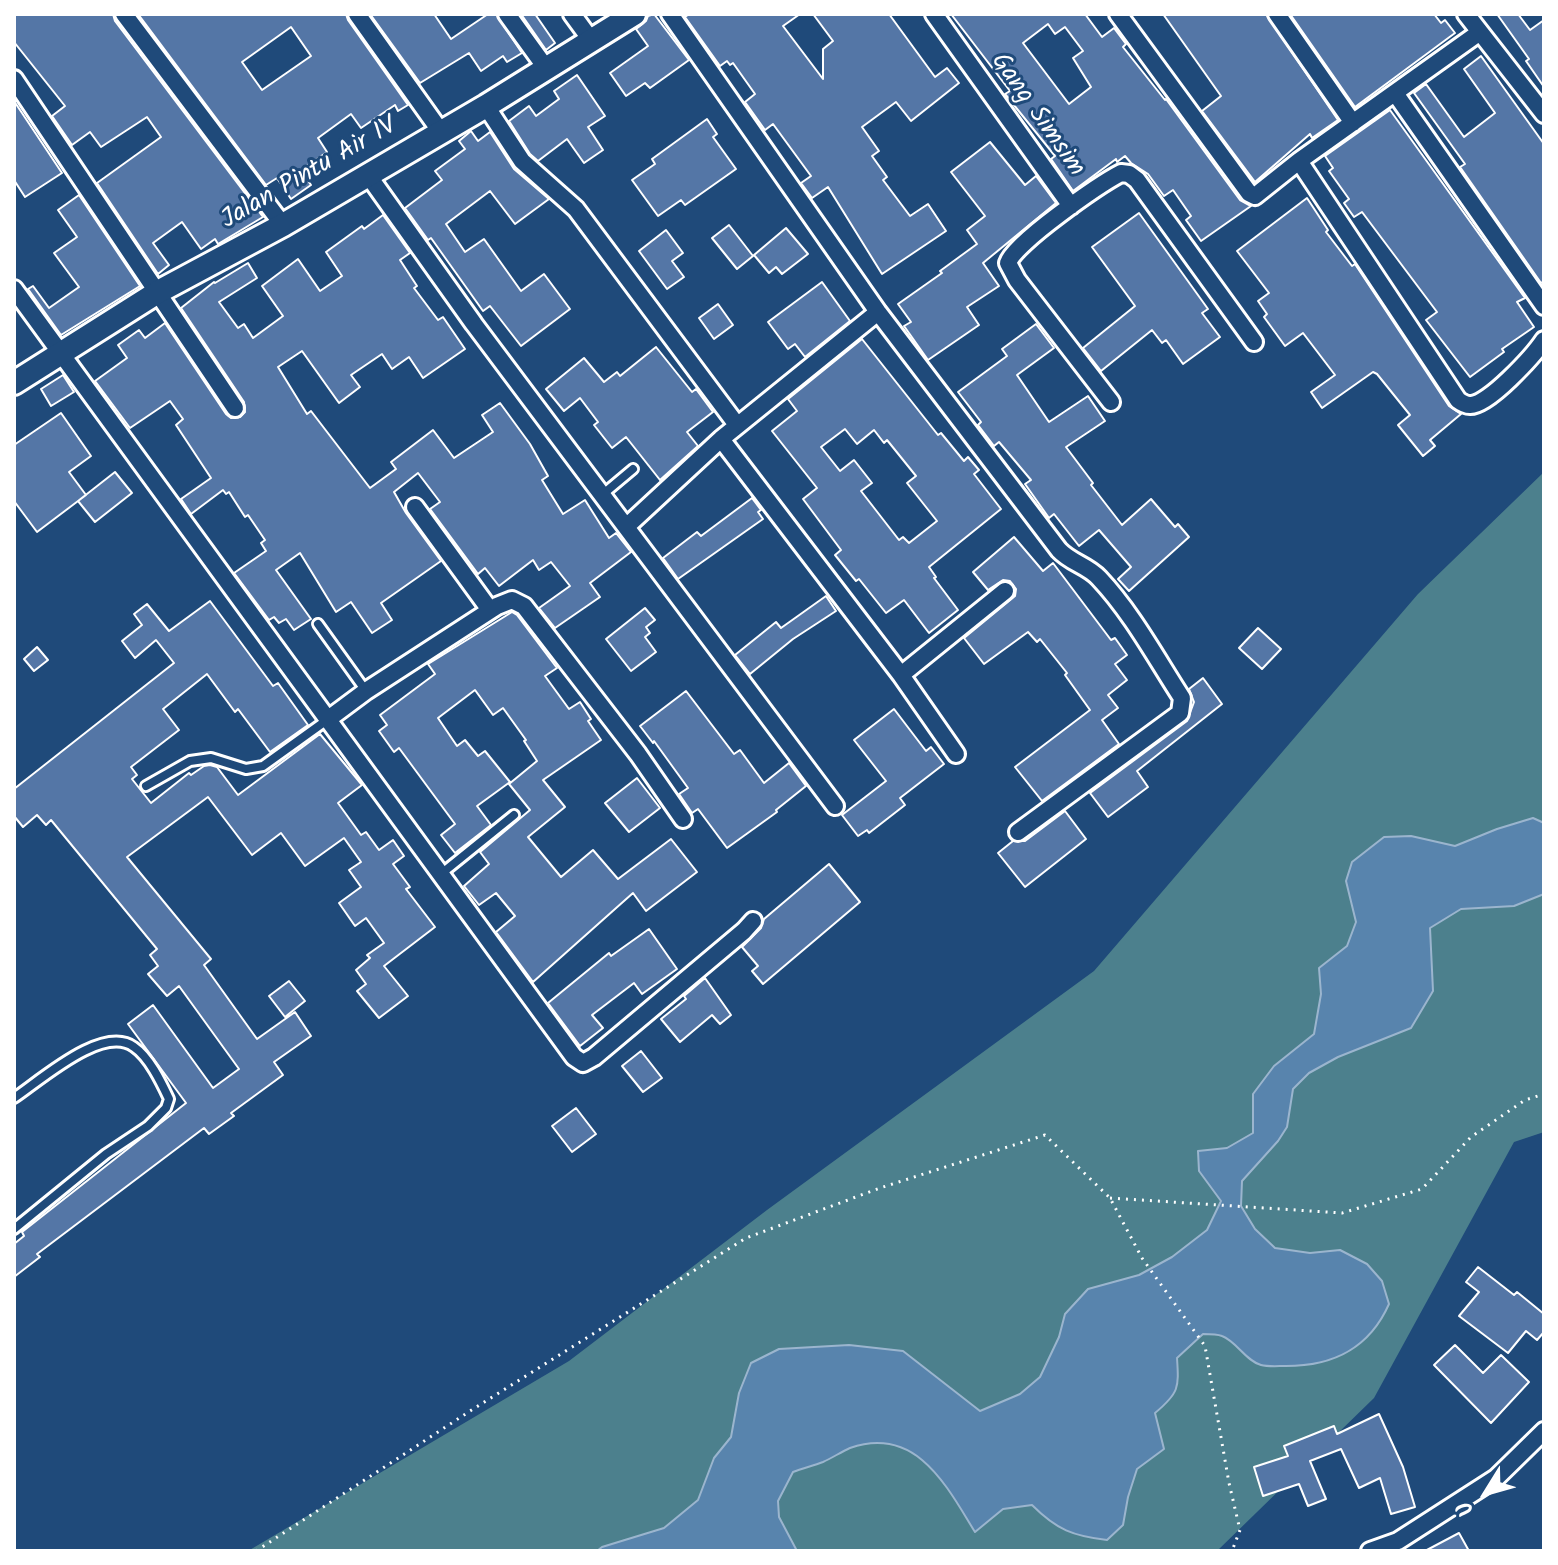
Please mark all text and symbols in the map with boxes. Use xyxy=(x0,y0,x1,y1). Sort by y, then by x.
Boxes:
street label: Gang Simsim xyxy=(982,48,1090,184)
street label: Jalan Pintu Air IV xyxy=(217,112,403,238)
north arrow xyxy=(1446,1453,1526,1533)
text: U xyxy=(1449,1492,1484,1524)

